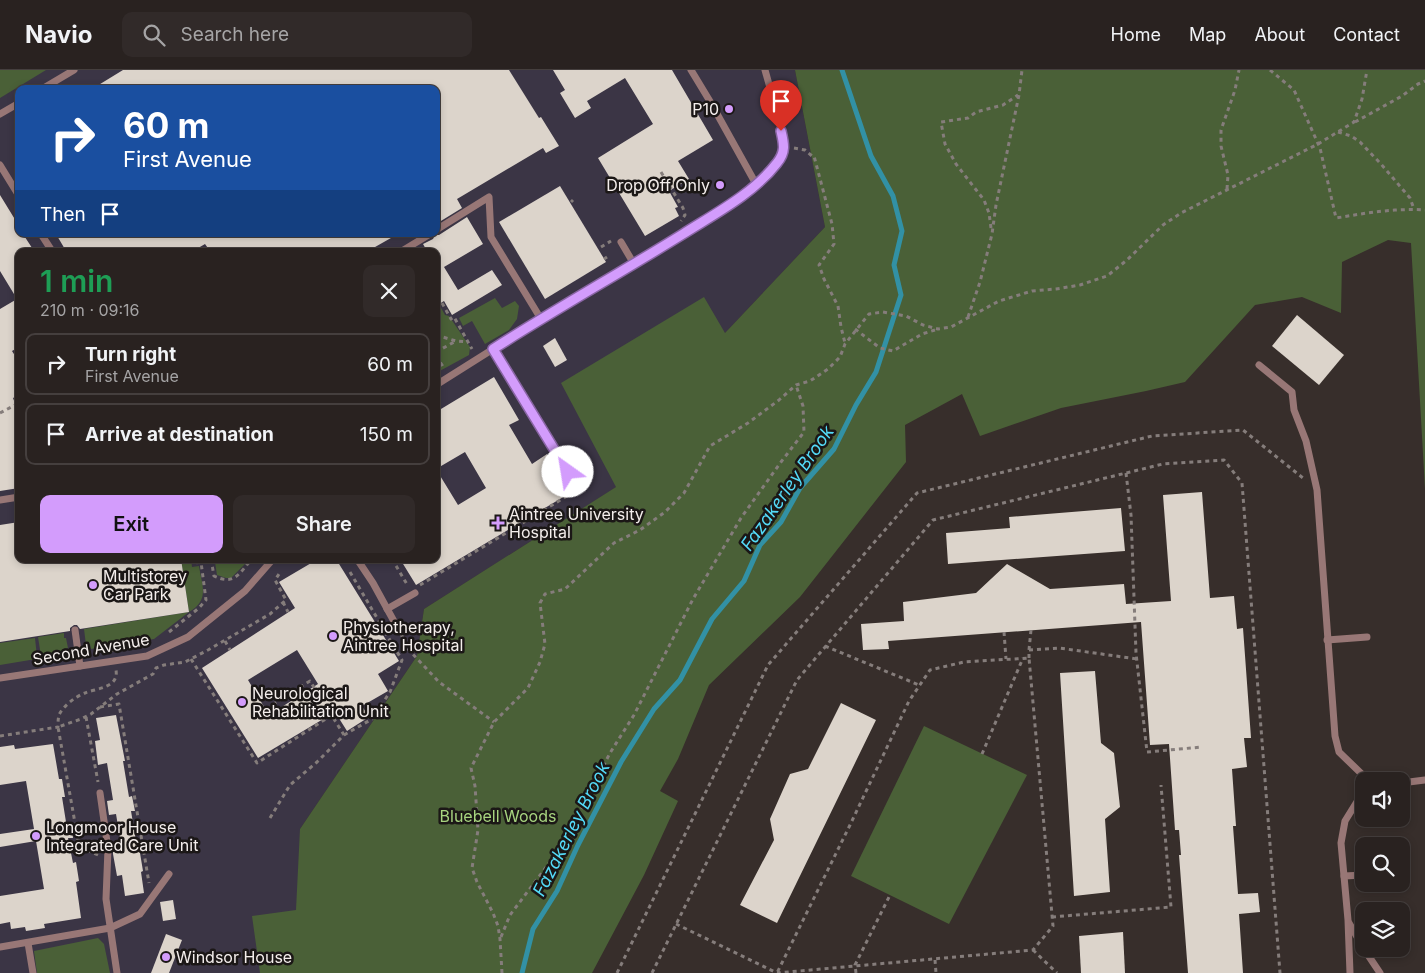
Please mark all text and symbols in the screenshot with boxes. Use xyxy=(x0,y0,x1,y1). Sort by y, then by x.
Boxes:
search box xyxy=(122,12,472,57)
text: Navio xyxy=(25,20,92,49)
icon: search xyxy=(140,21,168,49)
text: Search here xyxy=(180,23,289,46)
text: Home xyxy=(1111,24,1161,45)
text: Map xyxy=(1189,24,1226,45)
text: About xyxy=(1254,24,1305,45)
text: Contact xyxy=(1333,24,1400,45)
pin xyxy=(760,80,802,131)
icon: arrive xyxy=(767,87,795,115)
place label: P10 xyxy=(692,99,719,119)
marker: P10 xyxy=(723,103,735,115)
text: 60 m xyxy=(123,104,210,146)
icon: right xyxy=(40,105,105,170)
text: First Avenue xyxy=(123,146,252,172)
place label: Drop Off Only xyxy=(606,175,710,195)
marker: Drop Off Only xyxy=(714,179,726,191)
icon: arrive xyxy=(96,200,124,228)
text: Then xyxy=(40,203,86,226)
text: 1 min xyxy=(40,263,113,299)
button: close xyxy=(363,265,415,317)
text: 210 m · 09:16 xyxy=(40,300,140,320)
text: Turn right xyxy=(85,343,176,366)
icon: right xyxy=(42,350,70,378)
text: 60 m xyxy=(367,353,413,376)
text: First Avenue xyxy=(85,366,179,386)
icon: arrive xyxy=(42,420,70,448)
water label: Fazakerley Brook xyxy=(736,420,839,555)
text: Arrive at destination xyxy=(85,423,274,446)
text: 150 m xyxy=(360,423,413,446)
position arrow xyxy=(541,445,593,497)
button: Exit xyxy=(40,495,223,553)
button: Share xyxy=(233,495,415,553)
place label: Aintree University Hospital xyxy=(509,504,644,542)
marker: Aintree University Hospital xyxy=(491,516,505,530)
place label: Multistorey Car Park xyxy=(103,566,187,604)
marker: Multistorey Car Park xyxy=(87,579,99,591)
place label: Physiotherapy, Aintree Hospital xyxy=(343,617,463,655)
street label: Second Avenue xyxy=(31,629,151,669)
marker: Physiotherapy, Aintree Hospital xyxy=(327,630,339,642)
place label: Neurological Rehabilitation Unit xyxy=(252,683,389,721)
marker: Neurological Rehabilitation Unit xyxy=(236,696,248,708)
water label: Fazakerley Brook xyxy=(528,757,614,900)
map controls xyxy=(1355,772,1410,957)
button: sound xyxy=(1355,772,1410,827)
park label: Bluebell Woods xyxy=(440,806,556,826)
place label: Longmoor House Integrated Care Unit xyxy=(46,817,198,855)
marker: Longmoor House Integrated Care Unit xyxy=(30,830,42,842)
button: search xyxy=(1355,837,1410,892)
button: layers xyxy=(1355,902,1410,957)
place label: Windsor House xyxy=(176,947,292,967)
marker: Windsor House xyxy=(160,951,172,963)

